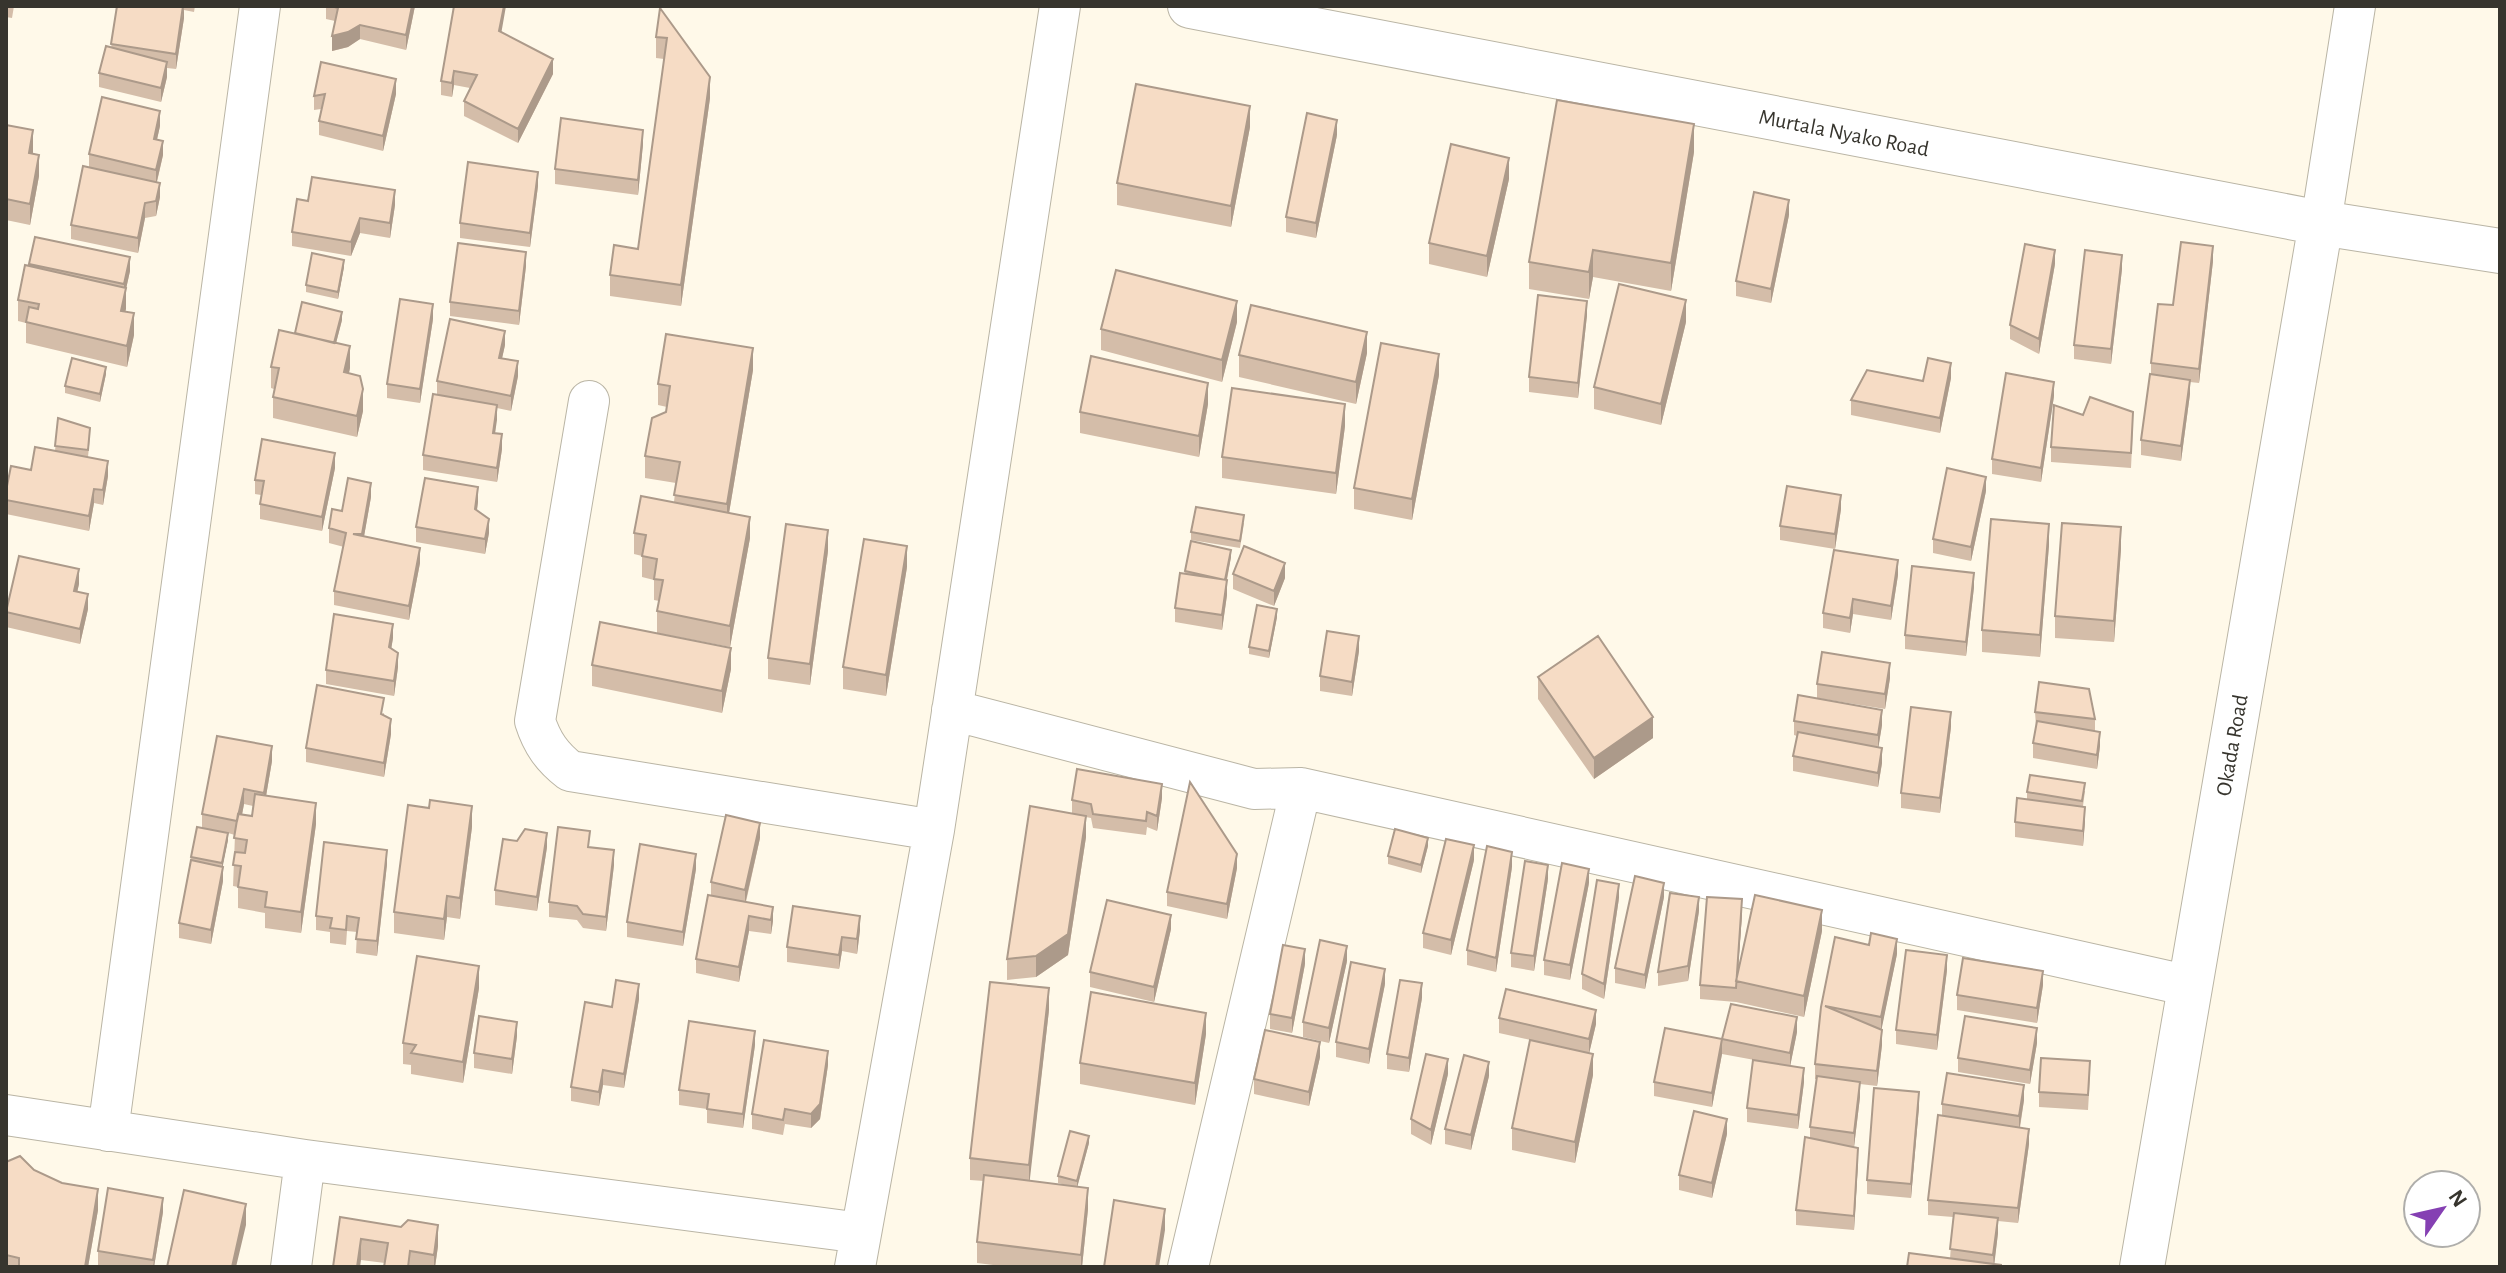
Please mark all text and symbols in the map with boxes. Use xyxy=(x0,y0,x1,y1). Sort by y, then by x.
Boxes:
street label: Murtala Nyako Road xyxy=(1757,106,1931,160)
street label: Okada Road xyxy=(2212,693,2252,798)
north arrow xyxy=(2402,1169,2482,1249)
text: N xyxy=(2444,1186,2471,1211)

